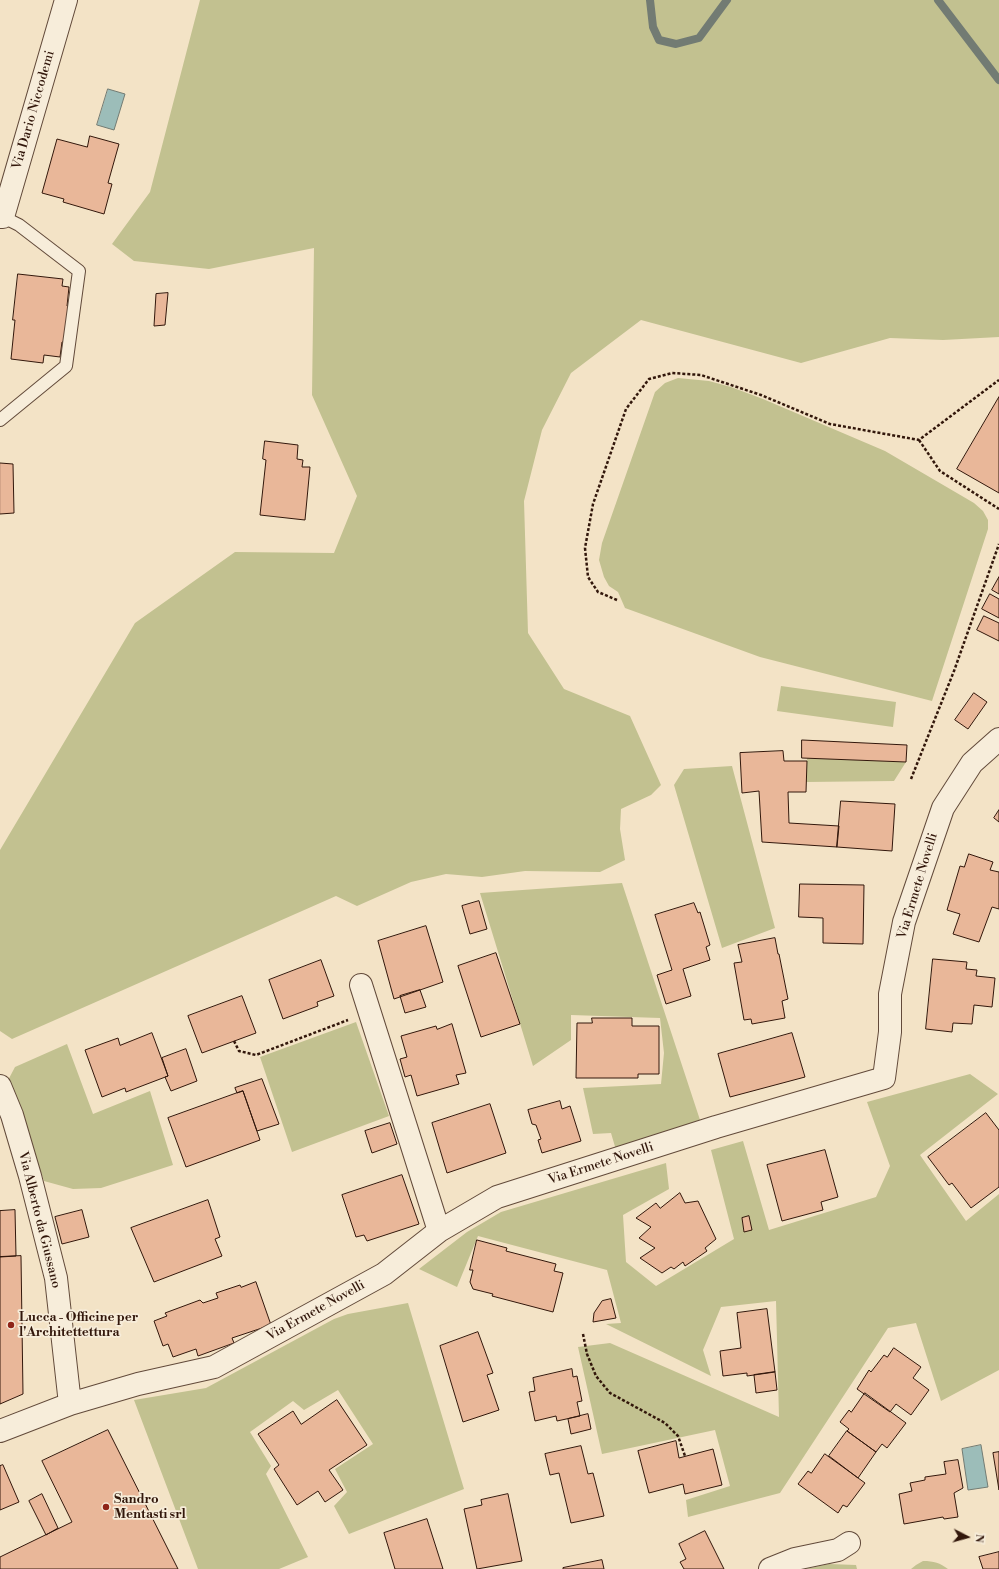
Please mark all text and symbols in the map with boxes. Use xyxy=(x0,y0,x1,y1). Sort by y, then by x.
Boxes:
street label: Via Dario Niccodemi xyxy=(10,49,58,171)
street label: Via Ermete Novelli xyxy=(894,831,942,941)
street label: Via Ermete Novelli xyxy=(546,1140,656,1188)
street label: Via Alberto da Giussano xyxy=(14,1150,64,1290)
street label: Via Ermete Novelli xyxy=(264,1278,368,1344)
place label: Lucca - Officine per l'Architettettura xyxy=(19,1310,138,1341)
marker: Lucca - Officine per l'Architettettura xyxy=(6,1320,16,1330)
place label: Sandro Mentasti srl xyxy=(114,1492,186,1523)
marker: Sandro Mentasti srl xyxy=(101,1502,111,1512)
north arrow xyxy=(947,1517,987,1557)
text: N xyxy=(972,1533,986,1543)

